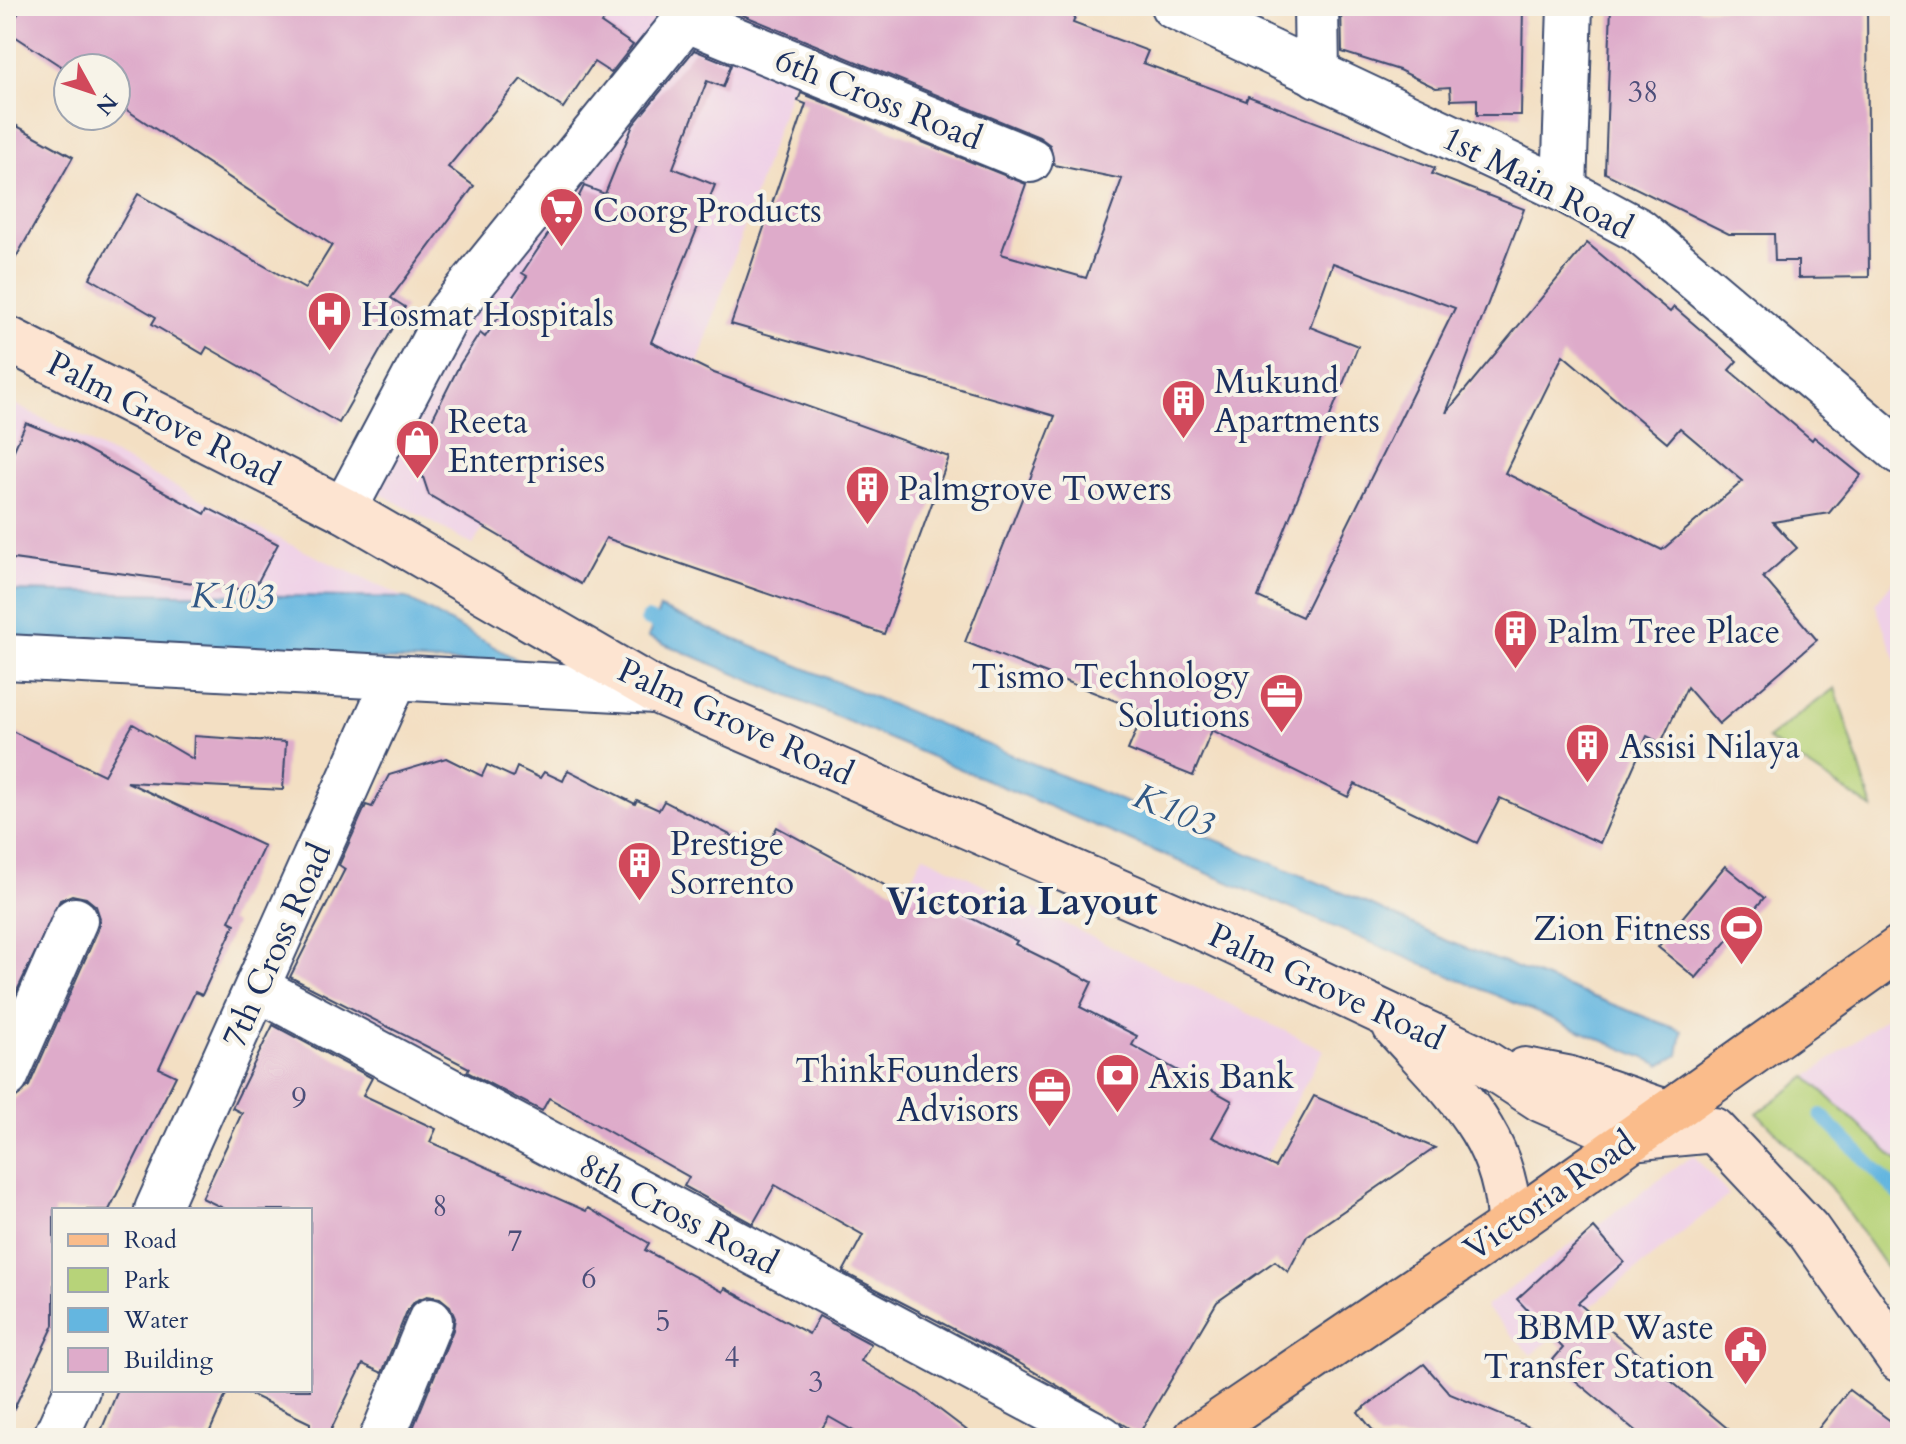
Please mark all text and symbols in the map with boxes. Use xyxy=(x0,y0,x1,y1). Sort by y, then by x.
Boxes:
street label: 6th Cross Road xyxy=(768,37,989,161)
north arrow xyxy=(52,52,132,132)
house number: 38 xyxy=(1628,72,1658,113)
text: N xyxy=(89,87,124,121)
street label: 1st Main Road xyxy=(1434,115,1641,251)
supermarket icon: Coorg Products xyxy=(538,186,586,249)
place label: Coorg Products xyxy=(593,188,822,234)
hospital icon: Hosmat Hospitals xyxy=(306,290,354,353)
place label: Hosmat Hospitals xyxy=(361,292,614,338)
street label: Palm Grove Road xyxy=(39,340,288,497)
place label: Mukund Apartments xyxy=(1214,359,1380,444)
building icon: Mukund Apartments xyxy=(1159,377,1207,440)
place label: Reeta Enterprises xyxy=(448,399,605,484)
shop icon: Reeta Enterprises xyxy=(393,417,441,480)
building icon: Palmgrove Towers xyxy=(843,464,891,527)
place label: Palmgrove Towers xyxy=(898,466,1172,512)
water label: K103 xyxy=(190,571,274,622)
building icon: Palm Tree Place xyxy=(1492,607,1540,670)
place label: Palm Tree Place xyxy=(1547,609,1780,655)
street label: Palm Grove Road xyxy=(610,647,861,797)
place label: Tismo Technology Solutions xyxy=(972,654,1250,739)
office icon: Tismo Technology Solutions xyxy=(1257,672,1305,735)
building icon: Assisi Nilaya xyxy=(1564,722,1612,785)
place label: Assisi Nilaya xyxy=(1619,724,1800,770)
water label: K103 xyxy=(1126,772,1222,849)
place label: Prestige Sorrento xyxy=(670,821,794,906)
street label: 7th Cross Road xyxy=(211,836,343,1055)
building icon: Prestige Sorrento xyxy=(615,839,663,902)
district label: Victoria Layout xyxy=(886,876,1158,928)
sports icon: Zion Fitness xyxy=(1718,904,1766,967)
place label: Zion Fitness xyxy=(1533,906,1711,952)
street label: Palm Grove Road xyxy=(1201,912,1452,1062)
place label: ThinkFounders Advisors xyxy=(795,1048,1019,1133)
bank icon: Axis Bank xyxy=(1093,1052,1141,1115)
place label: Axis Bank xyxy=(1148,1054,1295,1100)
office icon: ThinkFounders Advisors xyxy=(1026,1066,1074,1129)
house number: 9 xyxy=(291,1078,307,1119)
street label: Victoria Road xyxy=(1455,1120,1645,1272)
street label: 8th Cross Road xyxy=(571,1142,786,1286)
house number: 8 xyxy=(432,1186,448,1227)
legend xyxy=(52,1208,312,1392)
house number: 7 xyxy=(507,1221,523,1262)
text: Road xyxy=(124,1224,177,1257)
house number: 6 xyxy=(581,1258,597,1299)
text: Park xyxy=(124,1264,170,1297)
house number: 5 xyxy=(655,1301,671,1342)
text: Water xyxy=(123,1304,188,1337)
place label: BBMP Waste Transfer Station xyxy=(1483,1305,1714,1390)
public building icon: BBMP Waste Transfer Station xyxy=(1721,1323,1769,1386)
house number: 4 xyxy=(724,1337,740,1378)
text: Building xyxy=(124,1344,214,1377)
house number: 3 xyxy=(808,1362,824,1403)

